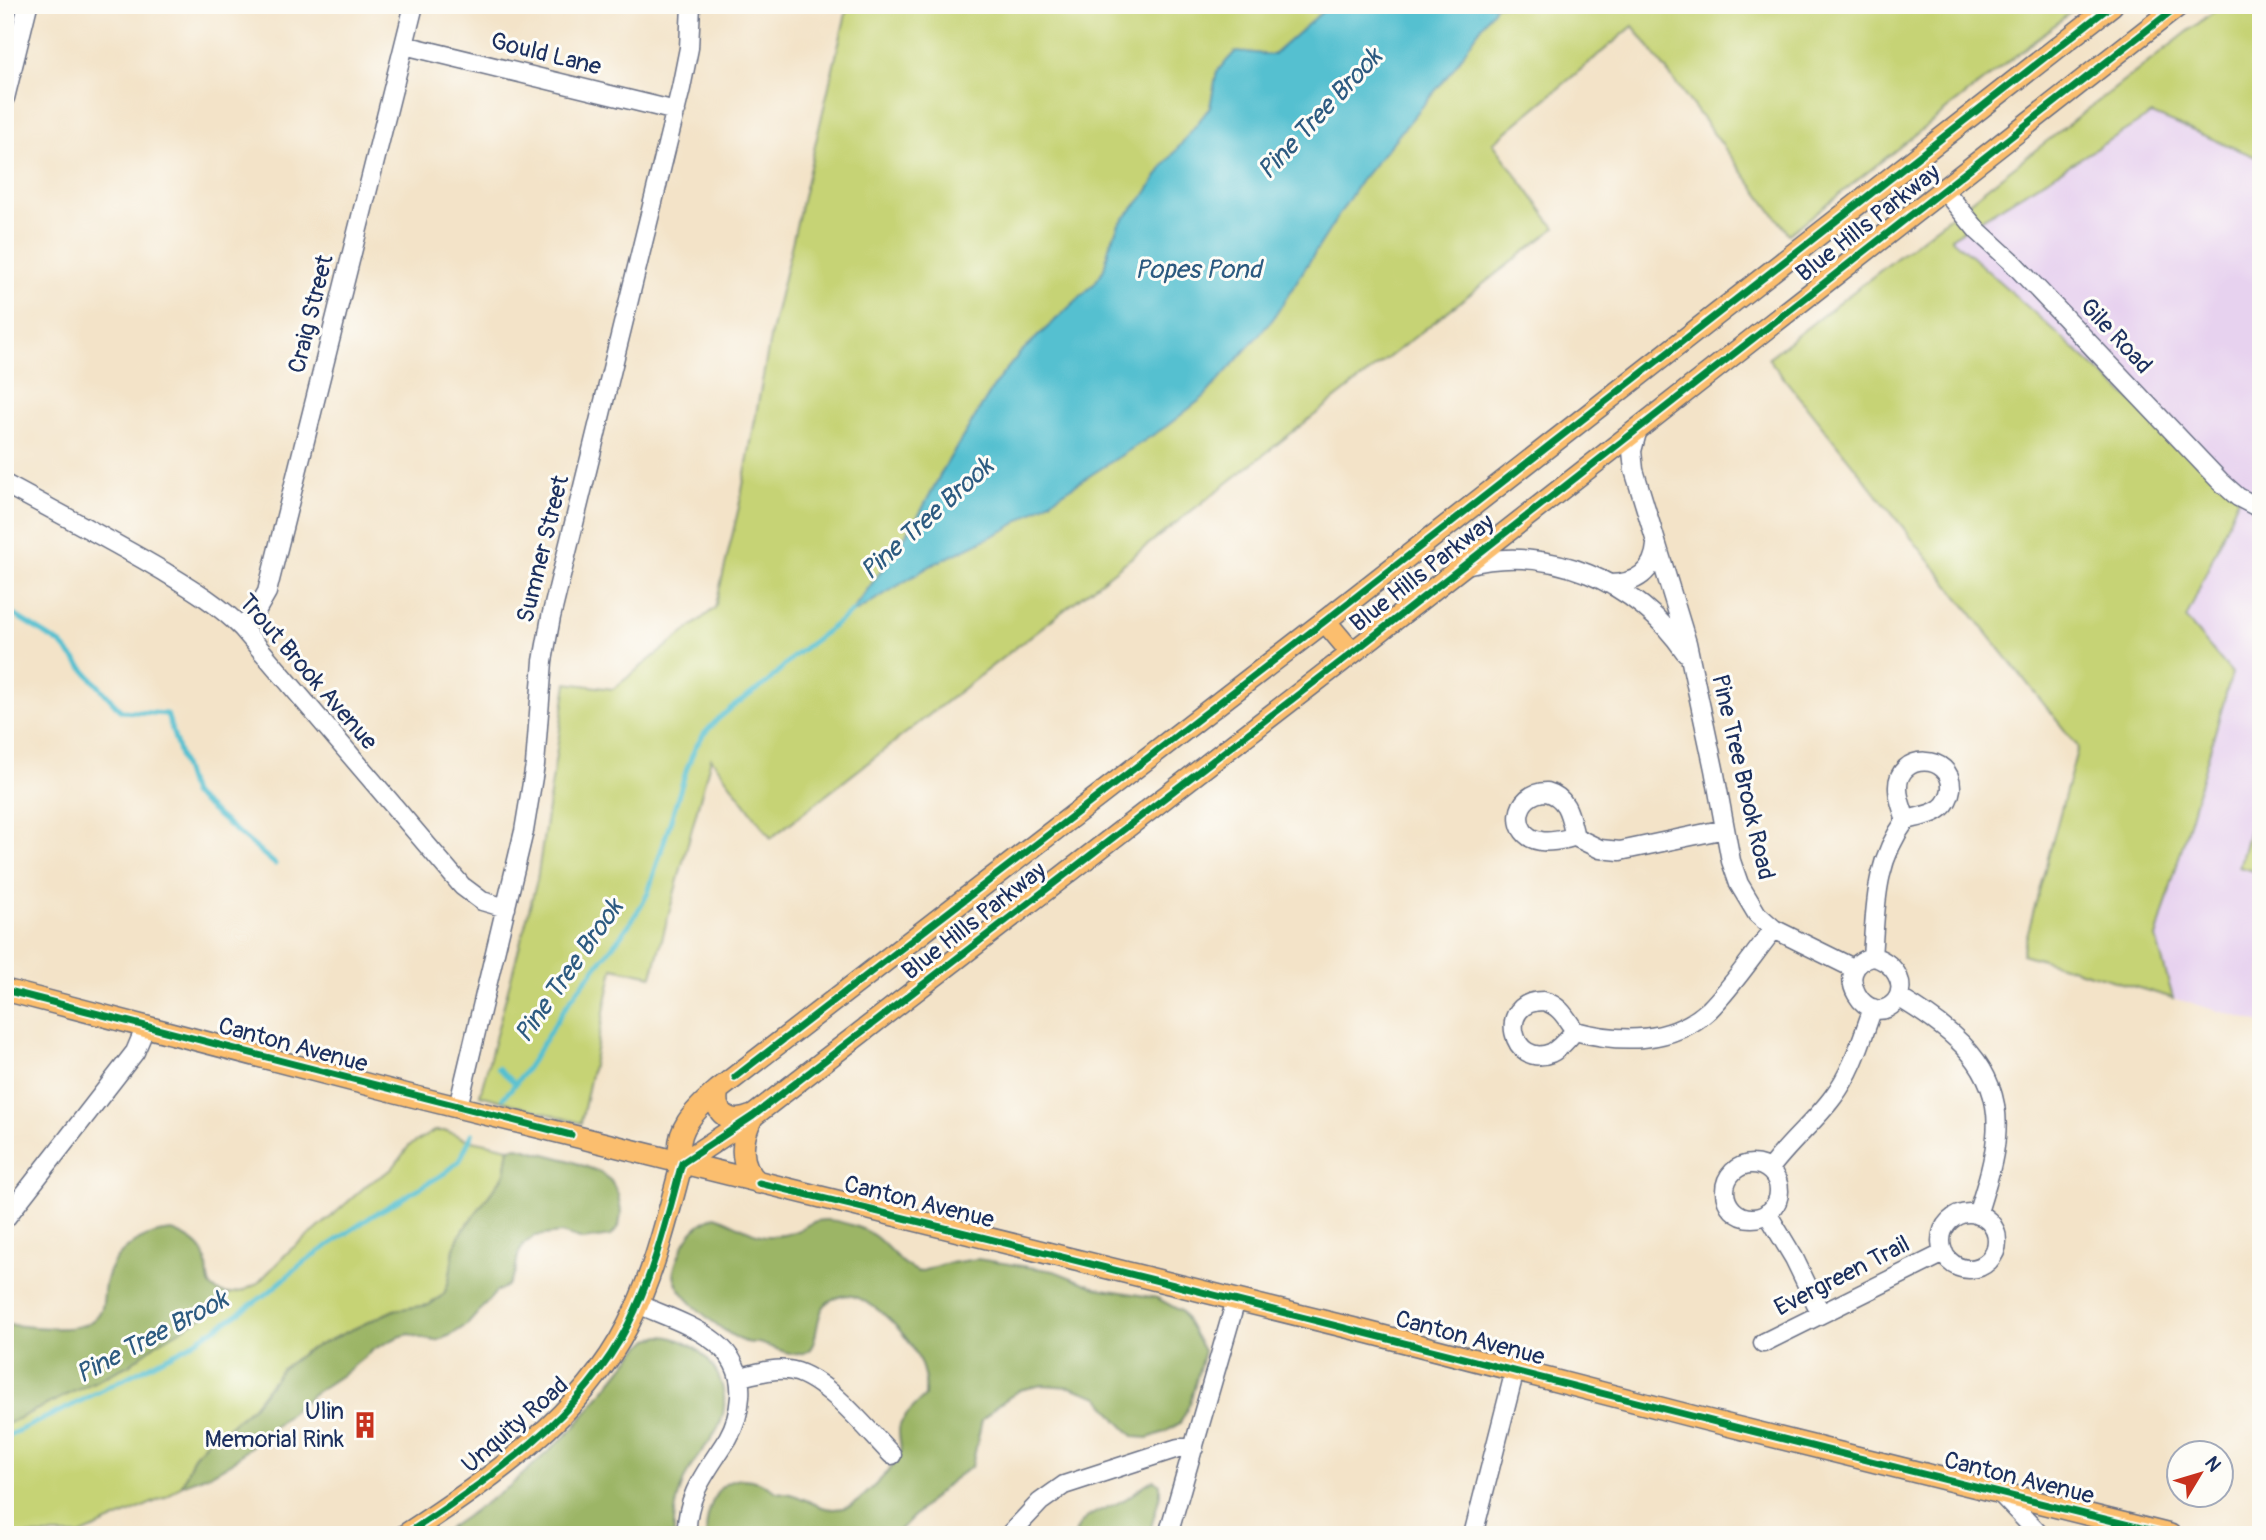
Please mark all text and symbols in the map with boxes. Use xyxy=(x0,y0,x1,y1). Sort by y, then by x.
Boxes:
street label: Gould Lane xyxy=(488,26,604,82)
water label: Pine Tree Brook xyxy=(1251,40,1390,186)
street label: Blue Hills Parkway xyxy=(1790,158,1946,288)
street label: Craig Street xyxy=(282,251,340,376)
water label: Popes Pond xyxy=(1135,254,1264,286)
street label: Gile Road xyxy=(2074,292,2158,380)
water label: Pine Tree Brook xyxy=(854,450,1002,587)
street label: Sumner Street xyxy=(511,472,575,626)
street label: Blue Hills Parkway xyxy=(1344,508,1500,638)
street label: Trout Brook Avenue xyxy=(232,588,384,756)
street label: Pine Tree Brook Road xyxy=(1705,672,1781,882)
street label: Blue Hills Parkway xyxy=(896,856,1052,986)
water label: Pine Tree Brook xyxy=(508,891,631,1049)
street label: Canton Avenue xyxy=(215,1011,371,1079)
street label: Canton Avenue xyxy=(841,1169,997,1235)
street label: Evergreen Trail xyxy=(1769,1229,1915,1323)
water label: Pine Tree Brook xyxy=(70,1282,236,1391)
street label: Canton Avenue xyxy=(1392,1304,1548,1372)
street label: Unquity Road xyxy=(456,1371,574,1479)
place label: Ulin Memorial Rink xyxy=(204,1397,344,1454)
building icon: Ulin Memorial Rink xyxy=(350,1410,380,1440)
north arrow xyxy=(2164,1438,2234,1508)
street label: Canton Avenue xyxy=(1941,1445,2097,1511)
text: N xyxy=(2199,1452,2226,1477)

